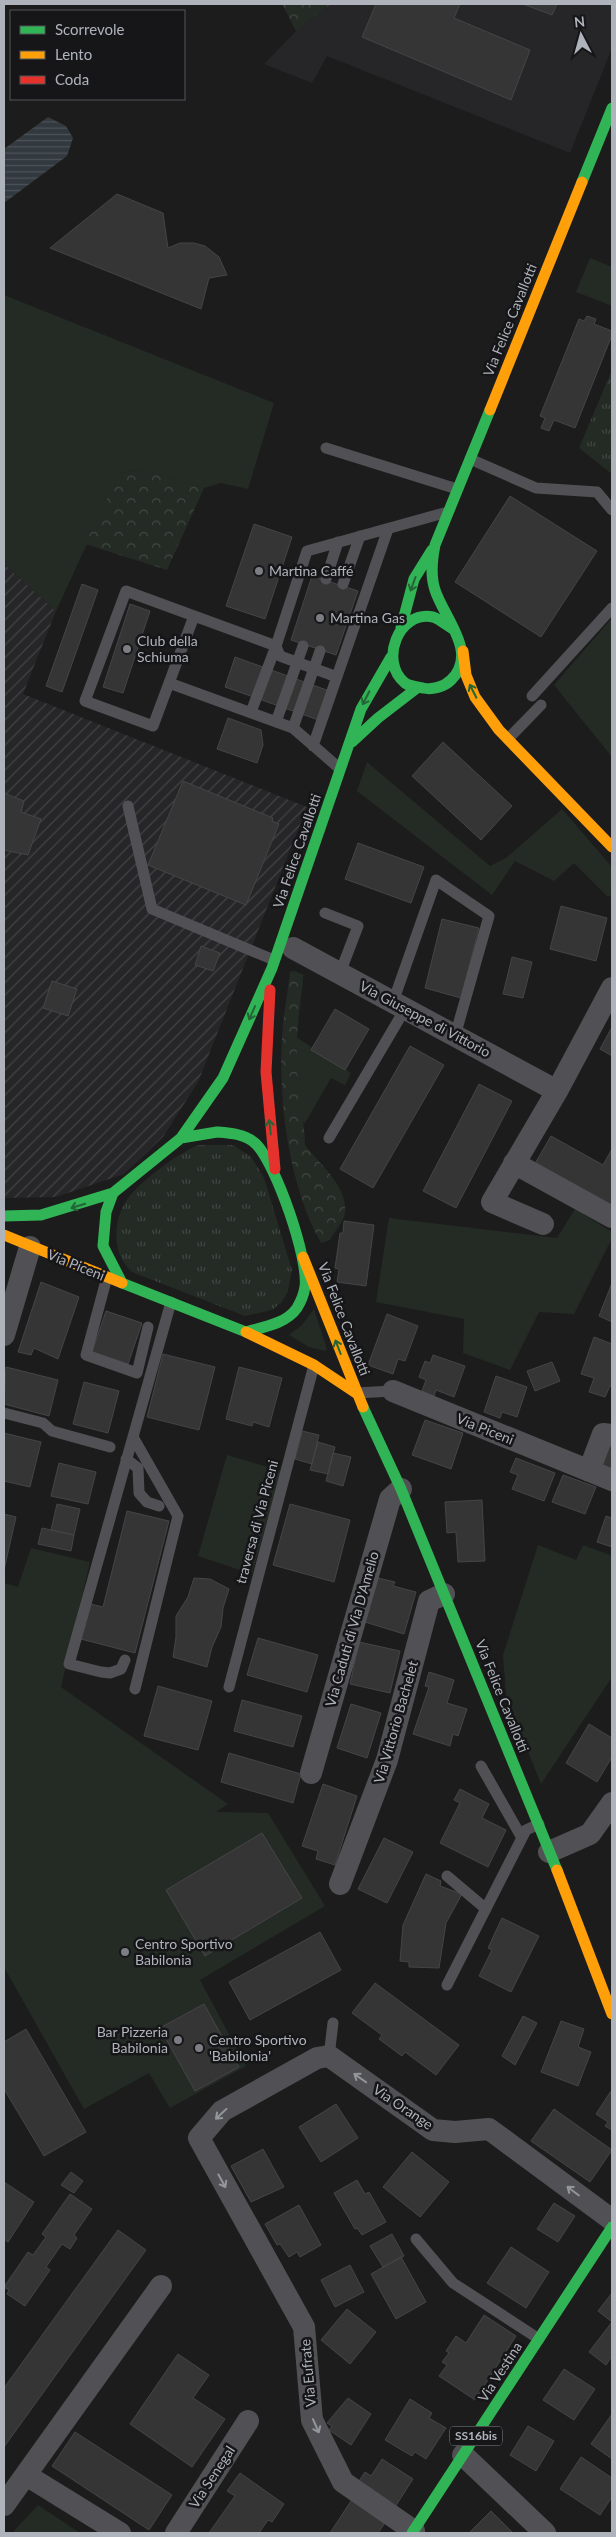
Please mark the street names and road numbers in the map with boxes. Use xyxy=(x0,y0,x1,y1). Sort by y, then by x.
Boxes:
street label: Via Felice Cavallotti xyxy=(479,261,540,379)
street label: Via Felice Cavallotti xyxy=(269,791,324,910)
street label: Via Giuseppe di Vittorio xyxy=(357,977,494,1060)
street label: Via Piceni xyxy=(45,1245,107,1284)
street label: Via Felice Cavallotti xyxy=(315,1260,374,1378)
street label: Via Piceni xyxy=(454,1409,516,1448)
street label: traversa di Via Piceni xyxy=(232,1458,281,1586)
street label: Via Caduti di Via D'Amelio xyxy=(321,1549,382,1709)
street label: Via Felice Cavallotti xyxy=(472,1637,533,1755)
street label: Via Vittorio Bachelet xyxy=(370,1659,421,1785)
street label: Via Orange xyxy=(370,2080,437,2133)
street label: Via Eufrate xyxy=(296,2338,319,2408)
street label: Via Vestina xyxy=(474,2338,525,2405)
road number: SS16bis xyxy=(450,2426,502,2446)
street label: Via Senegal xyxy=(185,2442,238,2511)

